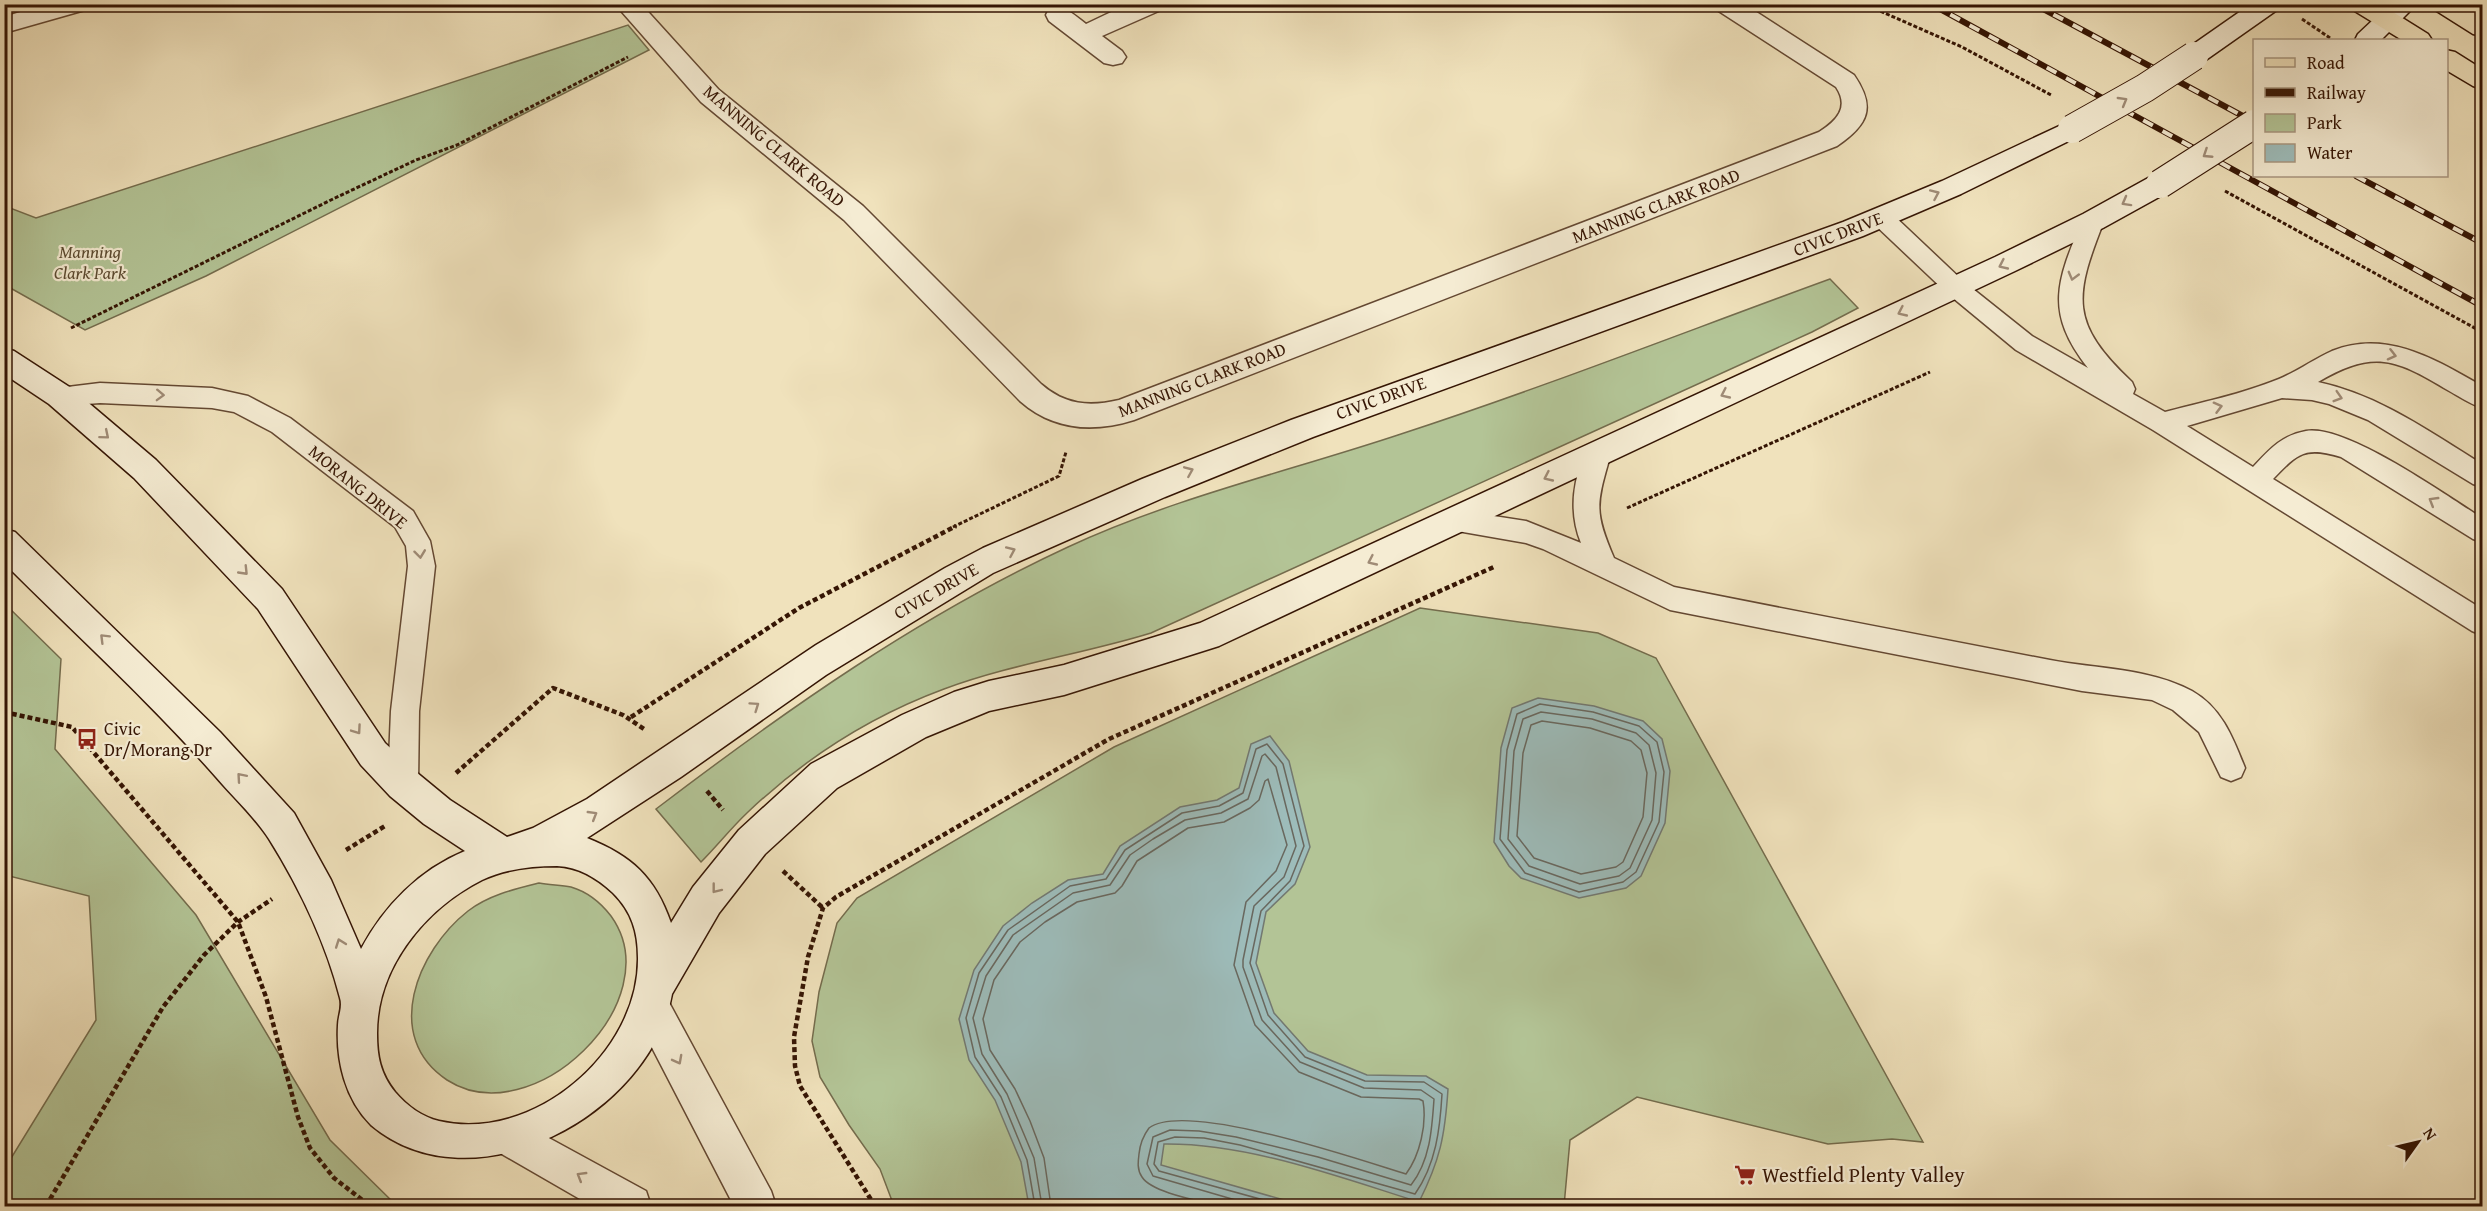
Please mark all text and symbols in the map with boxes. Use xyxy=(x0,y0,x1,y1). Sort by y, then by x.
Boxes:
legend xyxy=(2253,39,2448,177)
text: Road xyxy=(2307,49,2345,76)
street label: MANNING CLARK ROAD xyxy=(697,78,851,213)
text: Railway xyxy=(2307,79,2366,106)
one-way arrow xyxy=(2117,96,2127,108)
text: Park xyxy=(2307,109,2343,136)
text: Water xyxy=(2307,139,2353,166)
one-way arrow xyxy=(2203,147,2213,159)
street label: MANNING CLARK ROAD xyxy=(1568,161,1744,250)
one-way arrow xyxy=(1929,190,1940,202)
one-way arrow xyxy=(2122,195,2132,206)
street label: CIVIC DRIVE xyxy=(1789,204,1887,263)
park label: Manning Clark Park xyxy=(54,238,127,286)
one-way arrow xyxy=(1998,257,2009,269)
one-way arrow xyxy=(2068,271,2081,281)
one-way arrow xyxy=(1897,304,1908,316)
street label: MANNING CLARK ROAD xyxy=(1114,335,1290,424)
one-way arrow xyxy=(2387,347,2397,360)
street label: CIVIC DRIVE xyxy=(1332,369,1430,426)
one-way arrow xyxy=(1720,387,1731,399)
one-way arrow xyxy=(156,389,165,402)
one-way arrow xyxy=(2332,390,2343,402)
one-way arrow xyxy=(2213,402,2223,415)
one-way arrow xyxy=(98,428,109,439)
street label: MORANG DRIVE xyxy=(303,438,414,535)
one-way arrow xyxy=(1183,466,1194,478)
one-way arrow xyxy=(1544,469,1555,481)
one-way arrow xyxy=(2429,496,2439,508)
one-way arrow xyxy=(1004,546,1015,558)
one-way arrow xyxy=(413,550,425,559)
one-way arrow xyxy=(1368,553,1379,565)
street label: CIVIC DRIVE xyxy=(888,555,983,626)
one-way arrow xyxy=(237,565,248,575)
one-way arrow xyxy=(100,635,111,646)
one-way arrow xyxy=(748,702,759,713)
place label: Civic Dr/Morang Dr xyxy=(104,715,212,763)
one-way arrow xyxy=(350,723,361,734)
bus stop icon: Civic Dr/Morang Dr xyxy=(75,727,99,751)
one-way arrow xyxy=(237,774,248,784)
one-way arrow xyxy=(587,810,597,822)
one-way arrow xyxy=(712,882,723,893)
one-way arrow xyxy=(335,939,348,949)
one-way arrow xyxy=(671,1054,682,1065)
north arrow xyxy=(2388,1112,2448,1172)
text: N xyxy=(2417,1122,2444,1145)
place label: Westfield Plenty Valley xyxy=(1762,1159,1965,1190)
supermarket icon: Westfield Plenty Valley xyxy=(1733,1163,1757,1187)
one-way arrow xyxy=(577,1172,587,1183)

